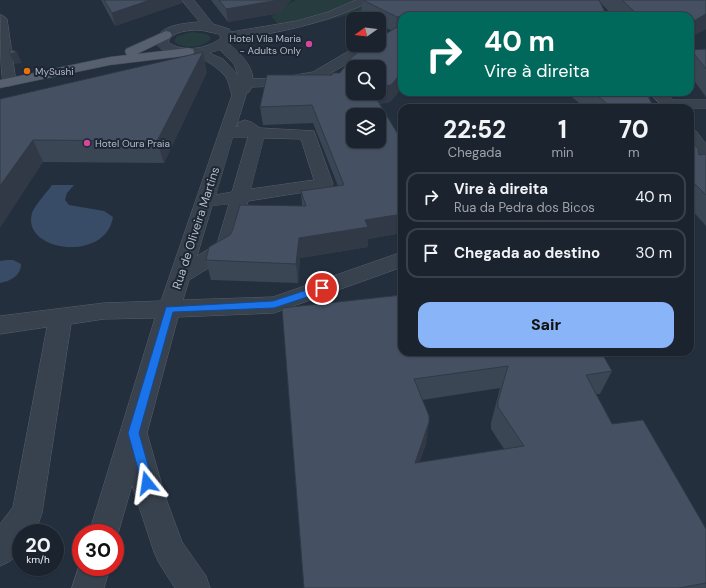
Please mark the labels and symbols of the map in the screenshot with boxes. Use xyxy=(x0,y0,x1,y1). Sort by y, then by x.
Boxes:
north arrow xyxy=(346,12,386,52)
place label: Hotel Vila Maria - Adults Only xyxy=(229,32,301,57)
marker: Hotel Vila Maria - Adults Only xyxy=(304,39,314,49)
place label: MySushi xyxy=(35,65,74,78)
marker: MySushi xyxy=(22,66,32,76)
place label: Hotel Oura Praia xyxy=(95,137,170,150)
marker: Hotel Oura Praia xyxy=(82,138,92,148)
street label: Rua de Oliveira Martins xyxy=(169,165,223,291)
pin xyxy=(305,271,339,305)
position arrow xyxy=(126,462,168,504)
speed limit sign: 30 xyxy=(72,524,124,576)

